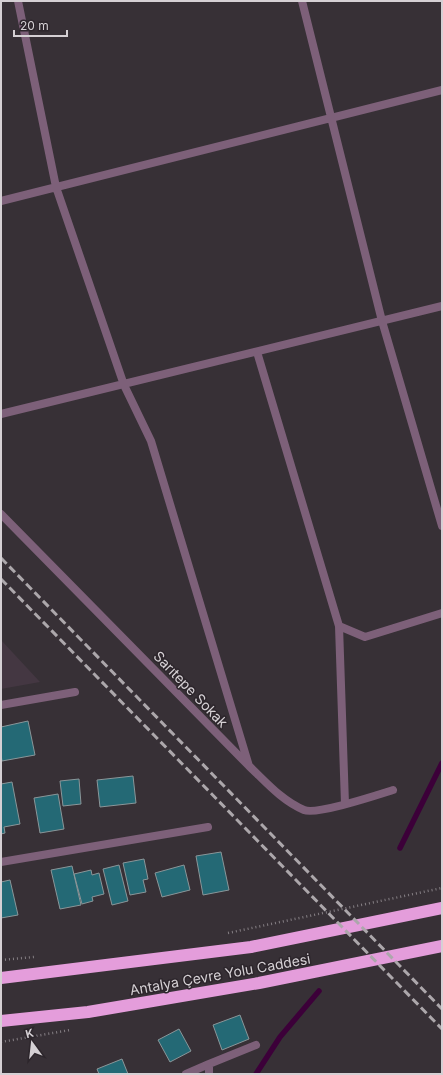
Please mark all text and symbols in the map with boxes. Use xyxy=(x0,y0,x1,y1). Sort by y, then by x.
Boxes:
scale bar xyxy=(14,12,67,38)
text: 20 m xyxy=(20,18,49,33)
street label: Sarıtepe Sokak xyxy=(150,647,232,731)
street label: Antalya Çevre Yolu Caddesi xyxy=(128,950,312,998)
north arrow xyxy=(12,1023,52,1063)
text: K xyxy=(24,1026,35,1041)

